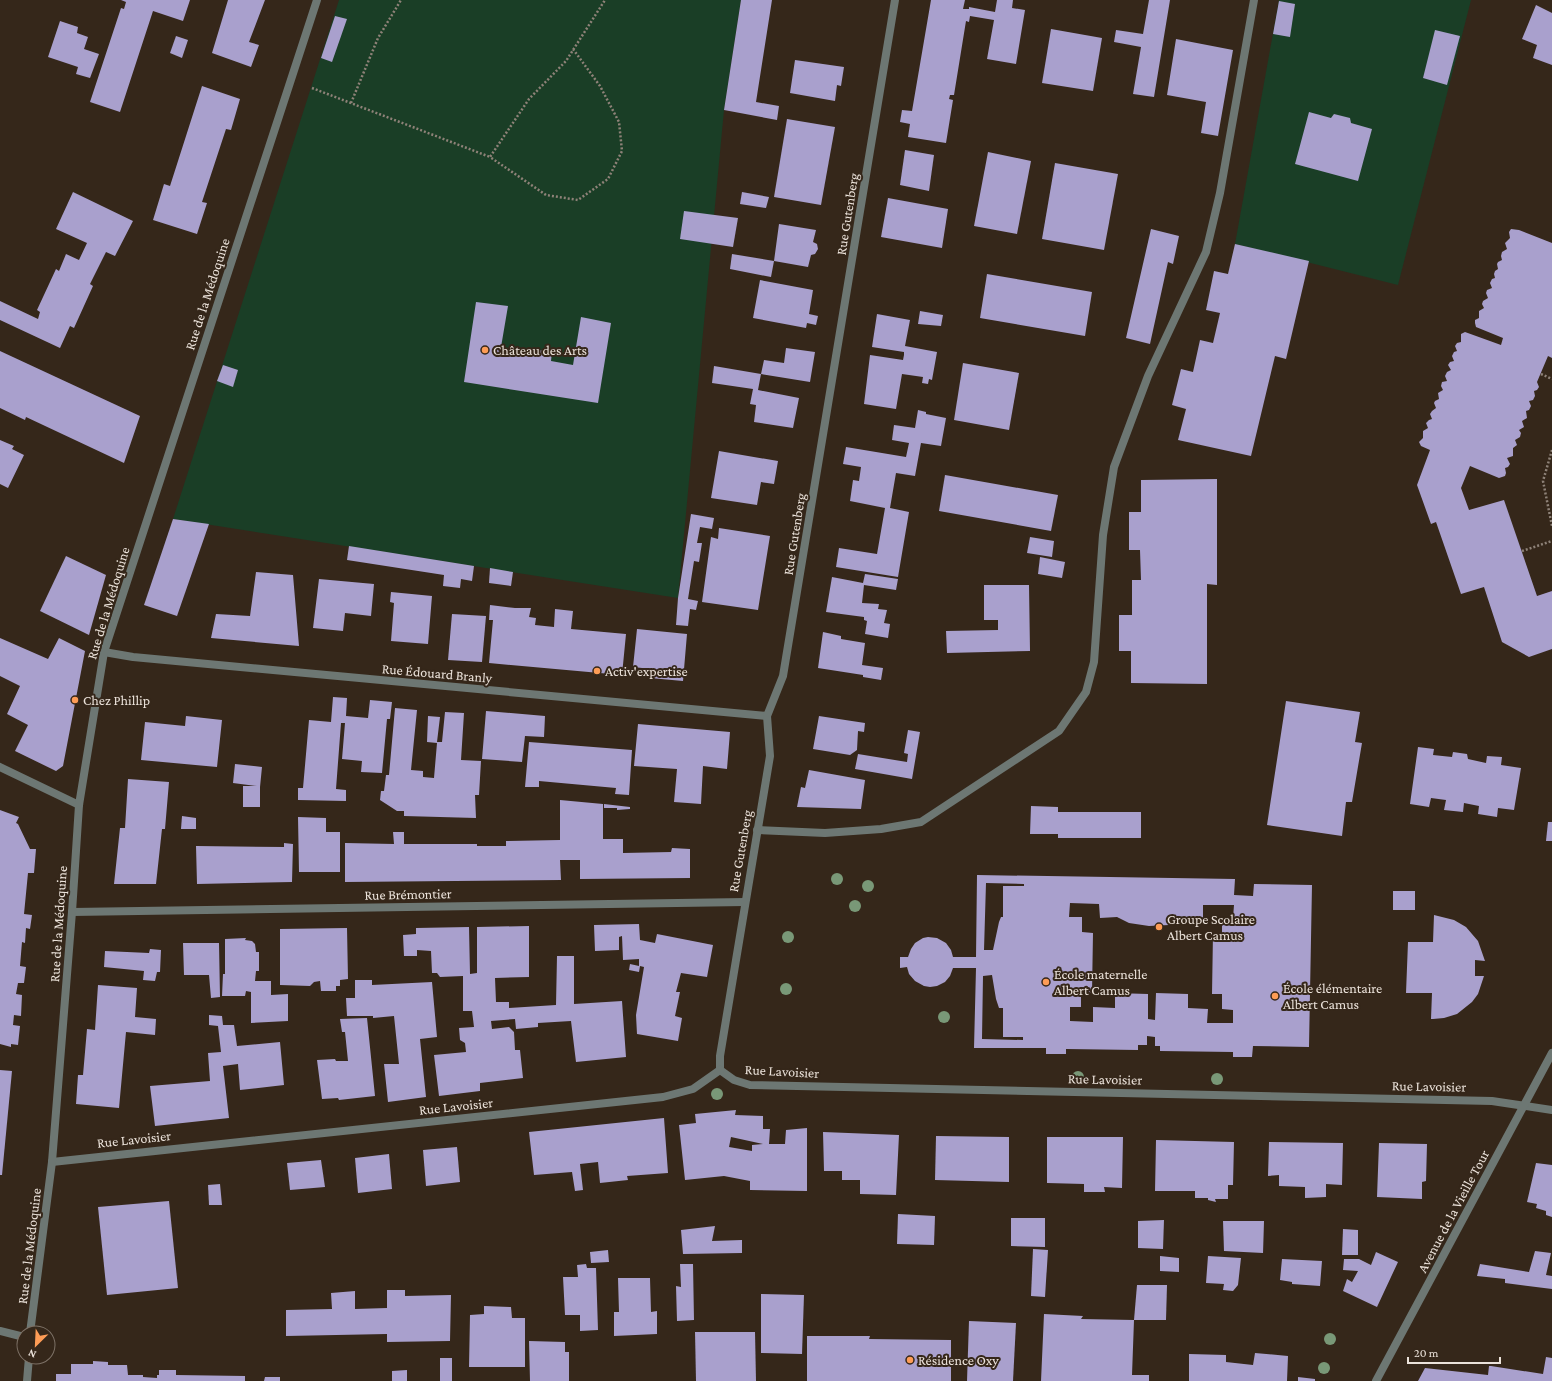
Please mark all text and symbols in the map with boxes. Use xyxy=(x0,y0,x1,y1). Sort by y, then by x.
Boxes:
street label: Rue Gutenberg xyxy=(833,171,861,256)
street label: Rue de la Médoquine xyxy=(181,236,233,352)
place label: Château des Arts xyxy=(493,342,587,358)
marker: Château des Arts xyxy=(480,345,490,355)
street label: Rue Gutenberg xyxy=(780,491,808,576)
street label: Rue de la Médoquine xyxy=(83,545,133,661)
street label: Rue Édouard Branly xyxy=(381,660,493,686)
place label: Activ'expertise xyxy=(605,663,688,679)
marker: Activ'expertise xyxy=(592,666,602,676)
place label: Chez Phillip xyxy=(83,692,150,708)
marker: Chez Phillip xyxy=(70,695,80,705)
street label: Rue Gutenberg xyxy=(725,808,755,893)
street label: Rue de la Médoquine xyxy=(46,865,70,983)
street label: Rue Brémontier xyxy=(364,885,452,903)
place label: Groupe Scolaire Albert Camus xyxy=(1167,911,1255,943)
marker: Groupe Scolaire Albert Camus xyxy=(1154,922,1164,932)
place label: École maternelle Albert Camus xyxy=(1054,966,1147,998)
marker: École maternelle Albert Camus xyxy=(1041,977,1051,987)
place label: École élémentaire Albert Camus xyxy=(1283,980,1382,1012)
marker: École élémentaire Albert Camus xyxy=(1270,991,1280,1001)
street label: Rue Lavoisier xyxy=(744,1061,820,1081)
street label: Rue Lavoisier xyxy=(1068,1070,1142,1088)
street label: Rue Lavoisier xyxy=(1392,1077,1466,1095)
street label: Rue Lavoisier xyxy=(418,1094,494,1118)
street label: Rue Lavoisier xyxy=(96,1127,172,1151)
street label: Avenue de la Vieille Tour xyxy=(1414,1147,1492,1275)
street label: Rue de la Médoquine xyxy=(14,1187,44,1305)
north arrow xyxy=(16,1325,56,1365)
scale bar xyxy=(1408,1339,1500,1365)
text: 20 m xyxy=(1414,1346,1439,1360)
text: N xyxy=(26,1347,38,1361)
place label: Résidence Oxy xyxy=(918,1352,999,1368)
marker: Résidence Oxy xyxy=(905,1355,915,1365)

